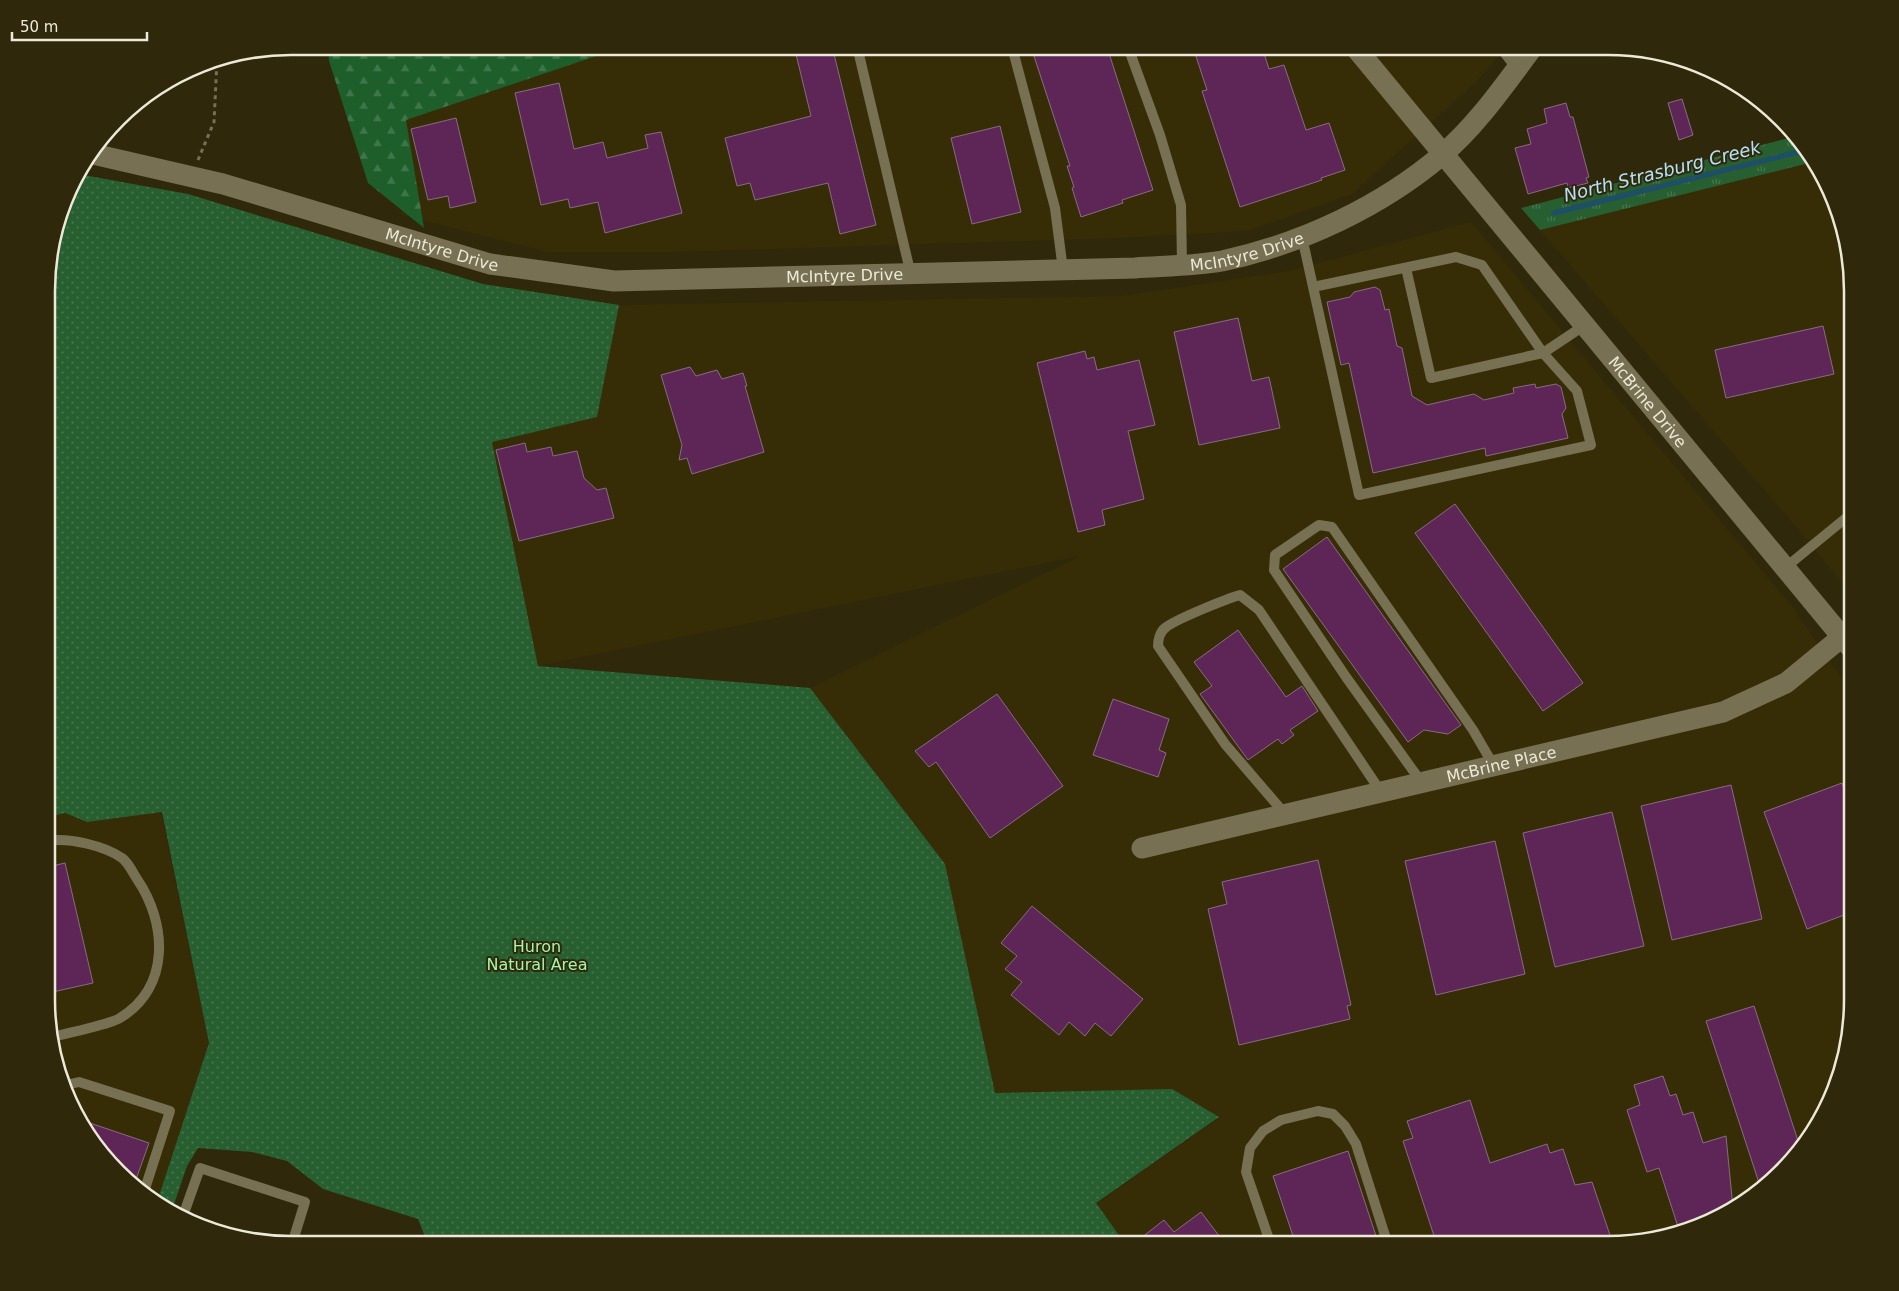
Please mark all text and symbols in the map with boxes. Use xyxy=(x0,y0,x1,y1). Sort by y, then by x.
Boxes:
scale bar xyxy=(12,10,148,42)
text: 50 m xyxy=(20,18,58,36)
water label: North Strasburg Creek xyxy=(1561,136,1764,206)
street label: McIntyre Drive xyxy=(383,224,500,275)
street label: McIntyre Drive xyxy=(1189,228,1306,274)
street label: McIntyre Drive xyxy=(786,264,903,286)
street label: McBrine Drive xyxy=(1605,352,1691,451)
street label: McBrine Place xyxy=(1444,742,1558,786)
park label: Huron Natural Area xyxy=(487,937,587,974)

